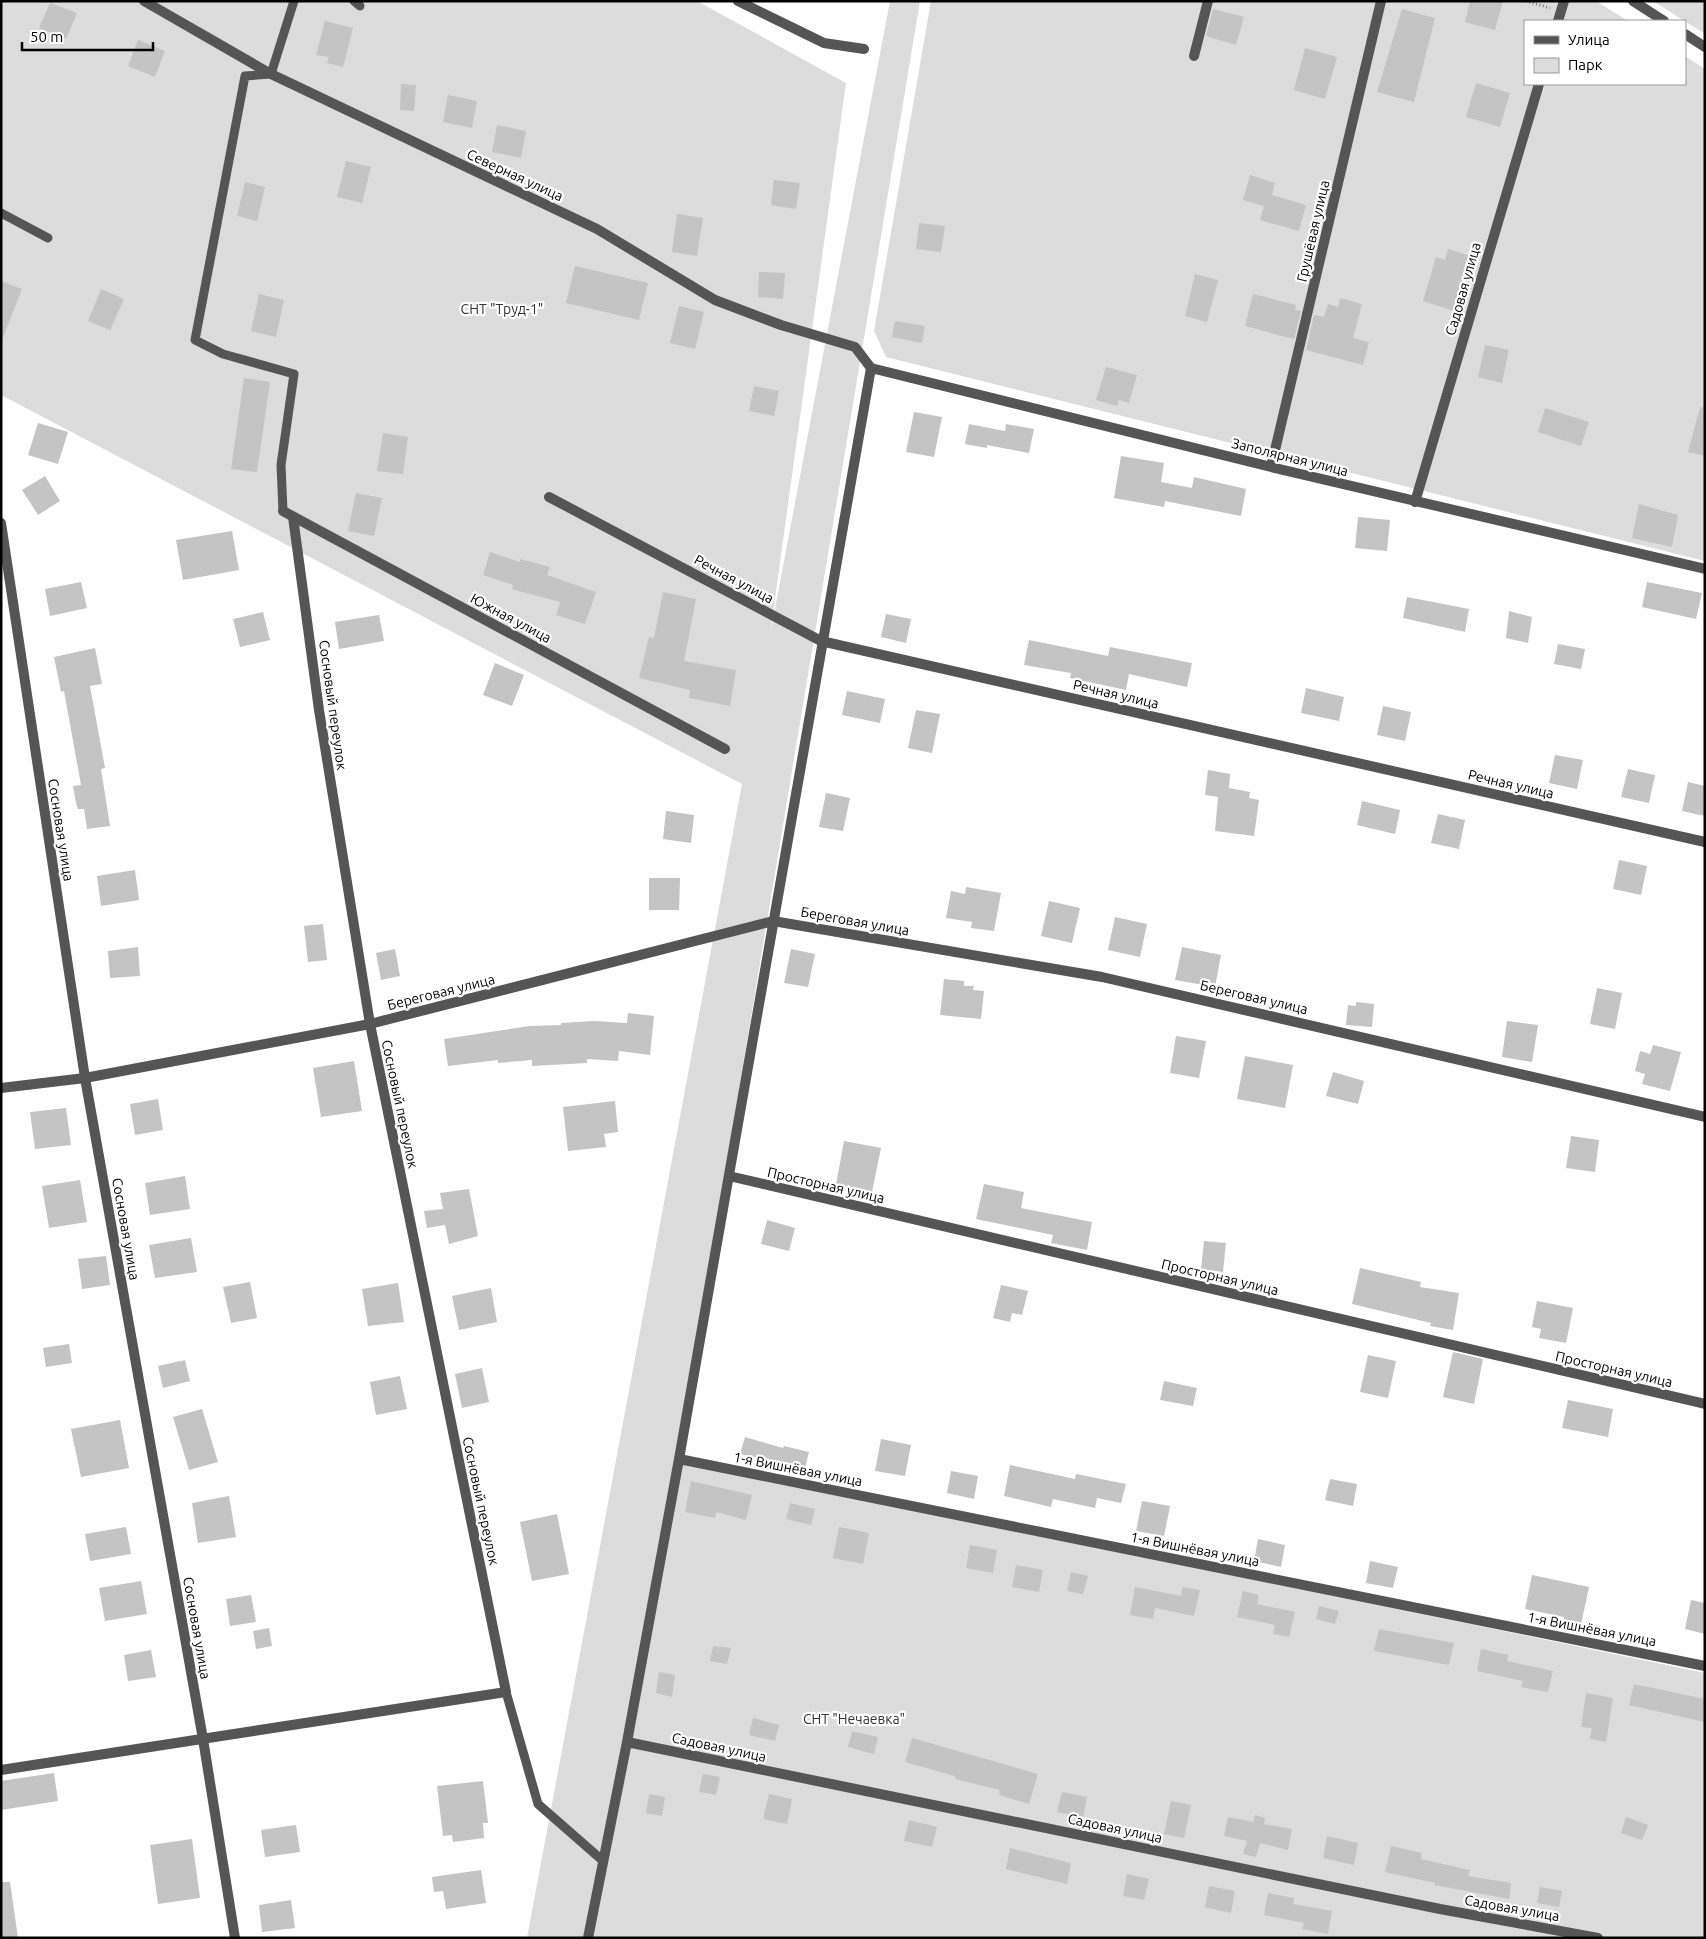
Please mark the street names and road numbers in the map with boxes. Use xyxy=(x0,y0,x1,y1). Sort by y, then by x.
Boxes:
street label: Северная улица xyxy=(464,146,566,204)
street label: Грушёвая улица xyxy=(1294,179,1332,283)
street label: Садовая улица xyxy=(1442,241,1484,337)
street label: Заполярная улица xyxy=(1230,435,1350,479)
street label: Речная улица xyxy=(692,551,776,607)
street label: Южная улица xyxy=(468,590,554,646)
street label: Сосновый переулок xyxy=(316,639,350,771)
street label: Речная улица xyxy=(1072,676,1160,712)
street label: Речная улица xyxy=(1467,766,1555,802)
street label: Сосновая улица xyxy=(45,778,77,882)
street label: Береговая улица xyxy=(799,904,911,938)
street label: Береговая улица xyxy=(386,971,496,1013)
street label: Береговая улица xyxy=(1199,977,1309,1017)
street label: Сосновый переулок xyxy=(379,1038,421,1170)
street label: Просторная улица xyxy=(766,1164,886,1206)
street label: Сосновая улица xyxy=(109,1177,143,1281)
street label: Просторная улица xyxy=(1160,1256,1280,1298)
street label: Просторная улица xyxy=(1554,1348,1674,1390)
street label: Сосновый переулок xyxy=(460,1435,502,1567)
street label: 1-я Вишнёвая улица xyxy=(732,1449,864,1489)
street label: 1-я Вишнёвая улица xyxy=(1129,1529,1261,1569)
street label: Сосновая улица xyxy=(180,1576,214,1680)
street label: 1-я Вишнёвая улица xyxy=(1526,1609,1658,1649)
street label: Садовая улица xyxy=(670,1729,768,1765)
street label: Садовая улица xyxy=(1066,1810,1164,1846)
street label: Садовая улица xyxy=(1463,1892,1561,1924)

